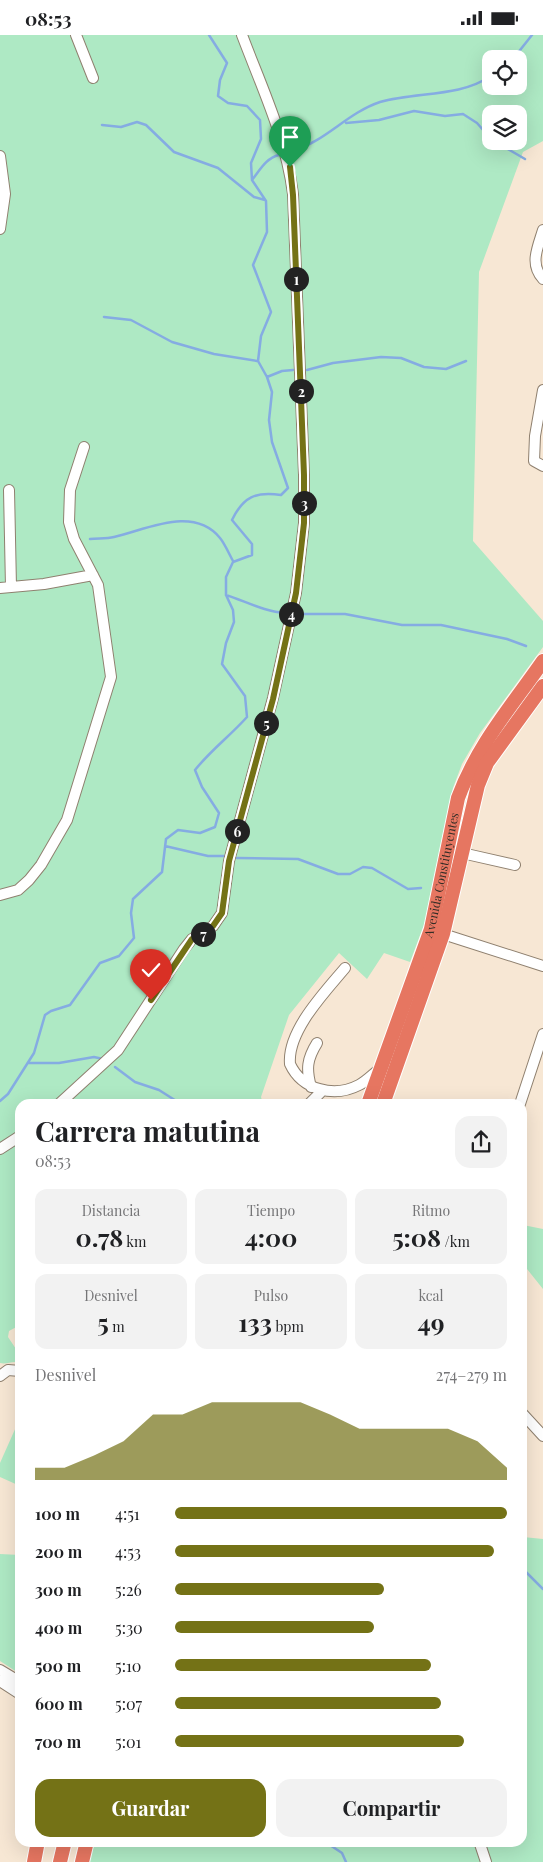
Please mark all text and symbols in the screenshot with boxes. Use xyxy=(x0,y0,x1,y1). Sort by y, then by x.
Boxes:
text: 08:53 xyxy=(25,5,71,31)
map controls xyxy=(482,50,527,150)
button: locate xyxy=(482,50,527,95)
button: layers xyxy=(482,105,527,150)
pin xyxy=(269,116,311,167)
icon: arrive xyxy=(276,123,304,151)
pin: 1 xyxy=(284,267,308,291)
text: 1 xyxy=(294,270,299,289)
pin: 2 xyxy=(288,379,314,403)
text: 2 xyxy=(298,382,305,401)
pin: 3 xyxy=(292,491,316,515)
text: 3 xyxy=(301,494,308,513)
pin: 4 xyxy=(278,601,304,627)
text: 4 xyxy=(288,605,295,624)
pin: 5 xyxy=(254,711,278,735)
text: 5 xyxy=(263,714,270,733)
street label: Avenida Constituyentes xyxy=(419,811,462,940)
pin: 6 xyxy=(224,819,250,843)
text: 6 xyxy=(234,822,241,841)
pin: 7 xyxy=(190,921,216,947)
text: 7 xyxy=(200,925,207,944)
pin xyxy=(130,949,172,1000)
icon: check xyxy=(137,956,165,984)
text: Carrera matutina xyxy=(35,1112,260,1149)
button: share xyxy=(455,1116,507,1168)
text: 08:53 xyxy=(35,1150,71,1171)
text: Distancia xyxy=(82,1201,140,1220)
text: Tiempo xyxy=(247,1201,295,1220)
text: Ritmo xyxy=(412,1201,450,1220)
text: 0.78 xyxy=(76,1220,123,1253)
text: 4:00 xyxy=(245,1220,297,1253)
text: 5:08 xyxy=(392,1220,441,1253)
text: km xyxy=(123,1232,146,1251)
text: /km xyxy=(441,1232,470,1251)
text: Desnivel xyxy=(84,1286,138,1305)
text: Pulso xyxy=(254,1286,288,1305)
text: kcal xyxy=(418,1286,444,1305)
text: 5 xyxy=(97,1305,109,1338)
text: 133 xyxy=(238,1305,272,1338)
text: 49 xyxy=(417,1305,445,1338)
text: m xyxy=(109,1317,125,1336)
text: bpm xyxy=(272,1317,304,1336)
text: Desnivel xyxy=(35,1364,96,1385)
text: 274–279 m xyxy=(436,1364,507,1385)
text: 100 m xyxy=(35,1503,80,1524)
text: 4:51 xyxy=(115,1503,140,1524)
text: 200 m xyxy=(35,1541,82,1562)
text: 4:53 xyxy=(115,1541,141,1562)
text: 300 m xyxy=(35,1579,82,1600)
text: 5:26 xyxy=(115,1579,142,1600)
text: 400 m xyxy=(35,1617,82,1638)
text: 5:30 xyxy=(115,1617,143,1638)
text: 500 m xyxy=(35,1655,81,1676)
text: 5:10 xyxy=(115,1655,141,1676)
text: 600 m xyxy=(35,1693,83,1714)
text: 5:07 xyxy=(115,1693,142,1714)
text: 700 m xyxy=(35,1731,81,1752)
text: 5:01 xyxy=(115,1731,141,1752)
button: Guardar xyxy=(35,1779,266,1837)
button: Compartir xyxy=(276,1779,507,1837)

